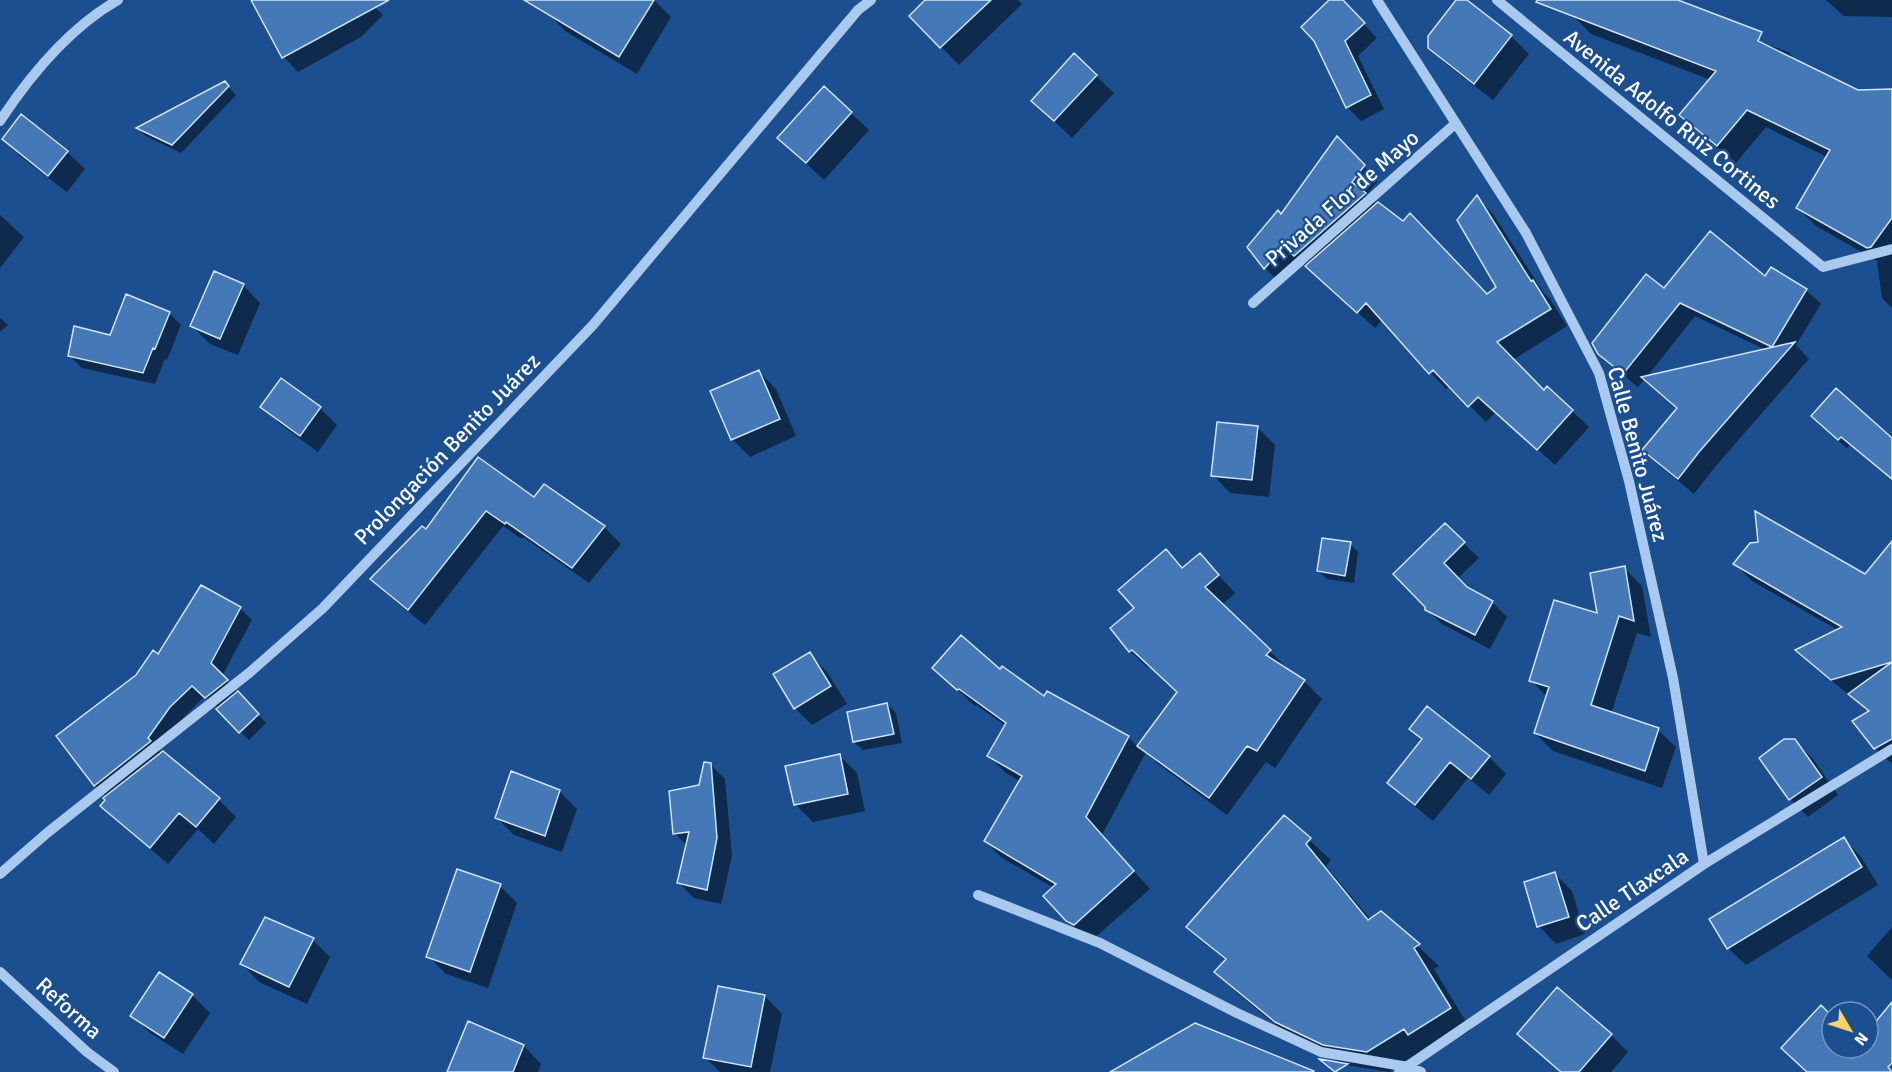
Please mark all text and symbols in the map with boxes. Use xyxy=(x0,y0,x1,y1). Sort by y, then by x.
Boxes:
street label: Avenida Adolfo Ruiz Cortines xyxy=(1558,23,1786,215)
street label: Privada Flor de Mayo xyxy=(1260,124,1424,272)
street label: Prolongación Benito Juárez xyxy=(348,347,546,550)
street label: Calle Benito Juárez xyxy=(1602,364,1674,545)
street label: Calle Tlaxcala xyxy=(1571,842,1693,938)
street label: Reforma xyxy=(30,971,108,1045)
north arrow xyxy=(1820,1000,1880,1060)
text: N xyxy=(1850,1028,1872,1049)

